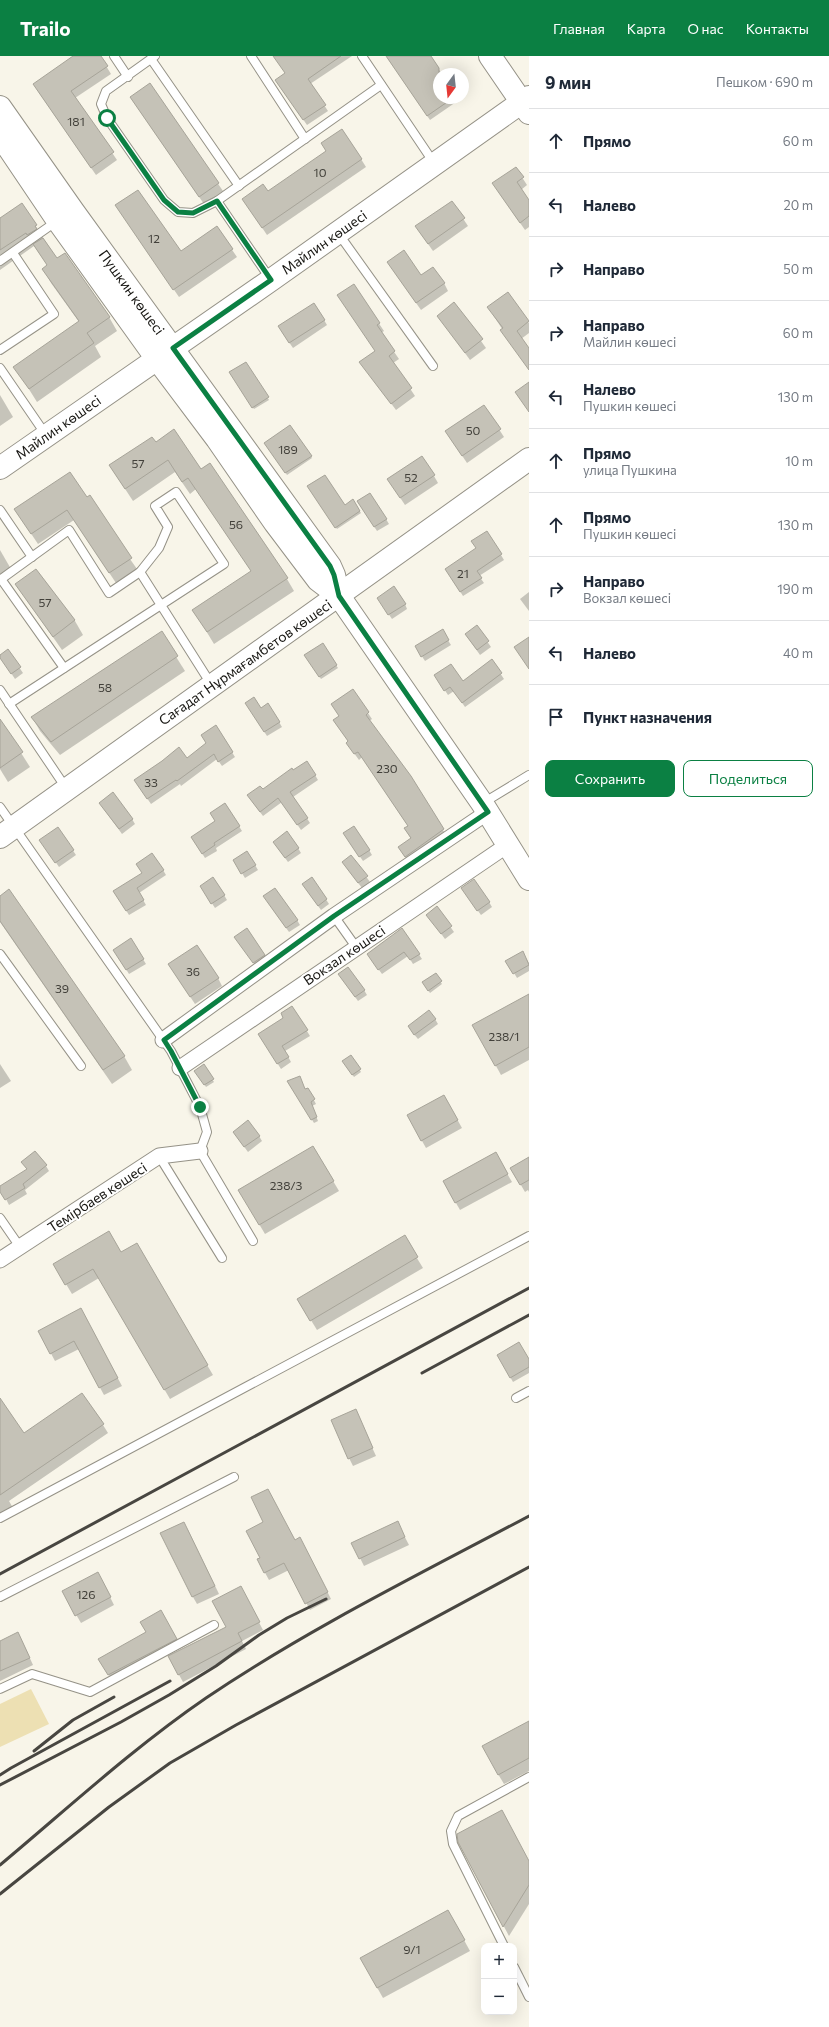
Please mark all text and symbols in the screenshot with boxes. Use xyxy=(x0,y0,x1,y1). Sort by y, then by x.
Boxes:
text: Trailo xyxy=(20,17,71,40)
text: Главная xyxy=(553,20,605,37)
text: Карта xyxy=(627,20,665,37)
text: О нас xyxy=(687,20,724,37)
text: Контакты xyxy=(746,20,809,37)
north arrow xyxy=(433,68,469,104)
text: 9 мин xyxy=(545,72,591,93)
text: Пешком · 690 m xyxy=(716,74,813,90)
route start xyxy=(98,109,116,127)
house number: 181 xyxy=(67,114,85,128)
icon: ahead xyxy=(545,130,567,152)
text: Прямо xyxy=(583,132,631,150)
text: 60 m xyxy=(783,133,813,149)
house number: 10 xyxy=(314,165,327,179)
icon: left xyxy=(545,194,567,216)
text: Налево xyxy=(583,196,636,214)
text: 20 m xyxy=(784,197,813,213)
street label: Майлин көшесі xyxy=(278,206,370,278)
house number: 12 xyxy=(148,231,160,245)
street label: Пушкин көшесі xyxy=(96,246,168,338)
icon: right xyxy=(545,258,567,280)
text: Направо xyxy=(583,260,645,278)
text: 50 m xyxy=(783,261,813,277)
text: Направо xyxy=(583,316,645,334)
icon: right xyxy=(545,322,567,344)
text: 60 m xyxy=(783,325,813,341)
text: Майлин көшесі xyxy=(583,334,676,350)
text: Налево xyxy=(583,380,636,398)
icon: left xyxy=(545,386,567,408)
text: 130 m xyxy=(778,389,813,405)
street label: Майлин көшесі xyxy=(12,391,104,463)
text: Пушкин көшесі xyxy=(583,398,676,414)
house number: 50 xyxy=(466,423,481,437)
house number: 189 xyxy=(278,442,298,456)
text: Прямо xyxy=(583,444,631,462)
icon: ahead xyxy=(545,450,567,472)
text: 10 m xyxy=(785,453,813,469)
house number: 57 xyxy=(131,456,145,470)
text: улица Пушкина xyxy=(583,462,677,478)
house number: 52 xyxy=(404,470,418,484)
text: Прямо xyxy=(583,508,631,526)
icon: ahead xyxy=(545,514,567,536)
house number: 56 xyxy=(229,517,243,531)
text: 130 m xyxy=(778,517,813,533)
text: Пушкин көшесі xyxy=(583,526,676,542)
house number: 21 xyxy=(457,566,469,580)
text: Направо xyxy=(583,572,645,590)
icon: right xyxy=(545,578,567,600)
text: 190 m xyxy=(777,581,813,597)
text: Вокзал көшесі xyxy=(583,590,671,606)
house number: 57 xyxy=(38,595,52,609)
street label: Сағадат Нұрмағамбетов көшесі xyxy=(155,596,335,728)
icon: left xyxy=(545,642,567,664)
text: Налево xyxy=(583,644,636,662)
text: 40 m xyxy=(783,645,813,661)
house number: 58 xyxy=(98,680,112,694)
icon: arrive xyxy=(545,706,567,728)
text: Пункт назначения xyxy=(583,708,712,726)
button: Сохранить xyxy=(545,760,675,797)
button: Поделиться xyxy=(683,760,813,797)
house number: 230 xyxy=(376,761,398,775)
house number: 33 xyxy=(144,775,158,789)
street label: Вокзал көшесі xyxy=(300,921,388,989)
house number: 36 xyxy=(186,964,200,978)
house number: 39 xyxy=(55,981,69,995)
house number: 238/1 xyxy=(488,1029,520,1043)
route end xyxy=(191,1098,209,1116)
street label: Темірбаев көшесі xyxy=(44,1158,150,1236)
house number: 238/3 xyxy=(270,1178,303,1192)
house number: 126 xyxy=(76,1587,96,1601)
house number: 9/1 xyxy=(403,1942,421,1956)
map controls xyxy=(481,1943,517,2015)
button: + xyxy=(481,1943,517,1979)
button: − xyxy=(481,1979,517,2015)

